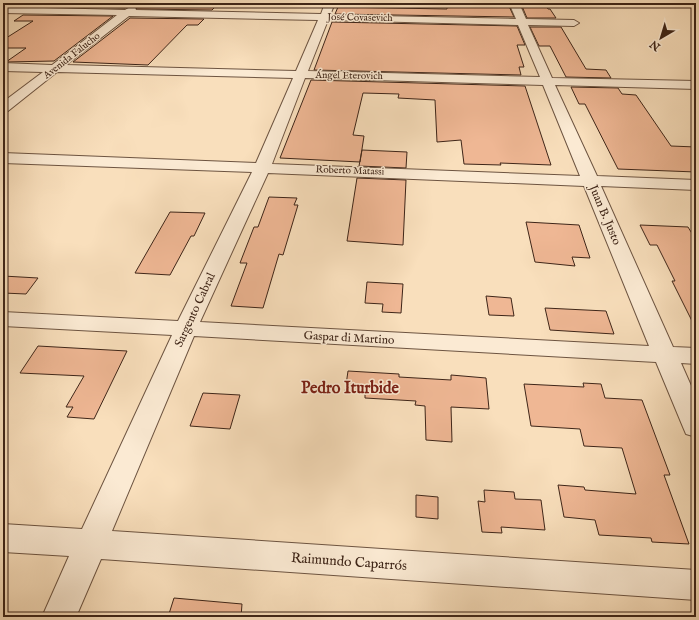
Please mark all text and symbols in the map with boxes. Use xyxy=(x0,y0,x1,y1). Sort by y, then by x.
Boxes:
street label: José Covasevich xyxy=(326,11,394,25)
north arrow xyxy=(641,18,681,58)
street label: Avenida Falucho xyxy=(40,29,104,83)
text: N xyxy=(647,36,664,54)
street label: Ángel Eterovich xyxy=(314,68,384,83)
street label: Roberto Matassi xyxy=(315,163,385,179)
street label: Juan B. Justo xyxy=(584,181,625,248)
street label: Sargento Cabral xyxy=(171,270,219,350)
street label: Gaspar di Martino xyxy=(303,328,395,349)
district label: Pedro Iturbide xyxy=(301,379,400,399)
street label: Raimundo Caparrós xyxy=(290,549,408,575)

